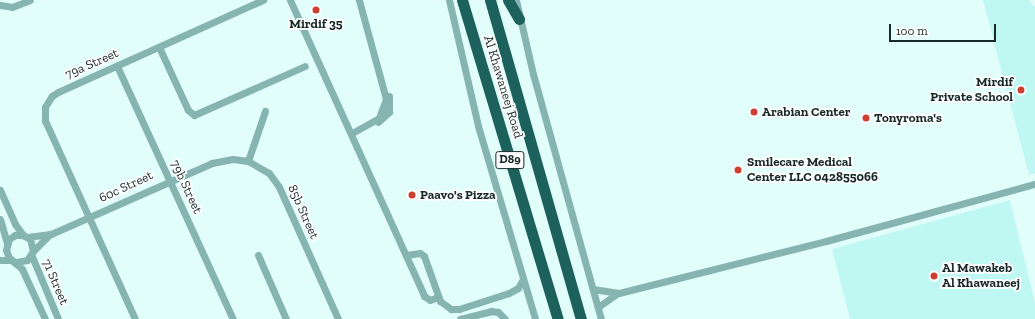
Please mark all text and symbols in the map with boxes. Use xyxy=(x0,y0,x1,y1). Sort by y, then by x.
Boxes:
marker: Mirdif 35 xyxy=(311,5,321,15)
place label: Mirdif 35 xyxy=(289,16,343,32)
scale bar xyxy=(891,16,998,42)
text: 100 m xyxy=(896,24,928,38)
street label: Al Khawaneej Road xyxy=(480,34,526,140)
street label: 79a Street xyxy=(63,45,121,83)
place label: Mirdif Private School xyxy=(930,75,1013,106)
marker: Mirdif Private School xyxy=(1016,85,1026,95)
place label: Arabian Center xyxy=(762,104,851,120)
marker: Arabian Center xyxy=(749,107,759,117)
place label: Tonyroma's xyxy=(874,110,942,126)
marker: Tonyroma's xyxy=(861,113,871,123)
road number: D89 xyxy=(495,150,525,170)
place label: Smilecare Medical Center LLC 042855066 xyxy=(747,155,878,186)
street label: 79b Street xyxy=(167,158,205,216)
marker: Smilecare Medical Center LLC 042855066 xyxy=(732,164,744,176)
street label: 60c Street xyxy=(97,168,155,206)
street label: 85b Street xyxy=(284,182,322,242)
place label: Paavo's Pizza xyxy=(420,187,496,203)
marker: Paavo's Pizza xyxy=(407,190,417,200)
street label: 71 Street xyxy=(38,257,72,307)
place label: Al Mawakeb Al Khawaneej xyxy=(942,261,1020,292)
marker: Al Mawakeb Al Khawaneej xyxy=(929,271,939,281)

